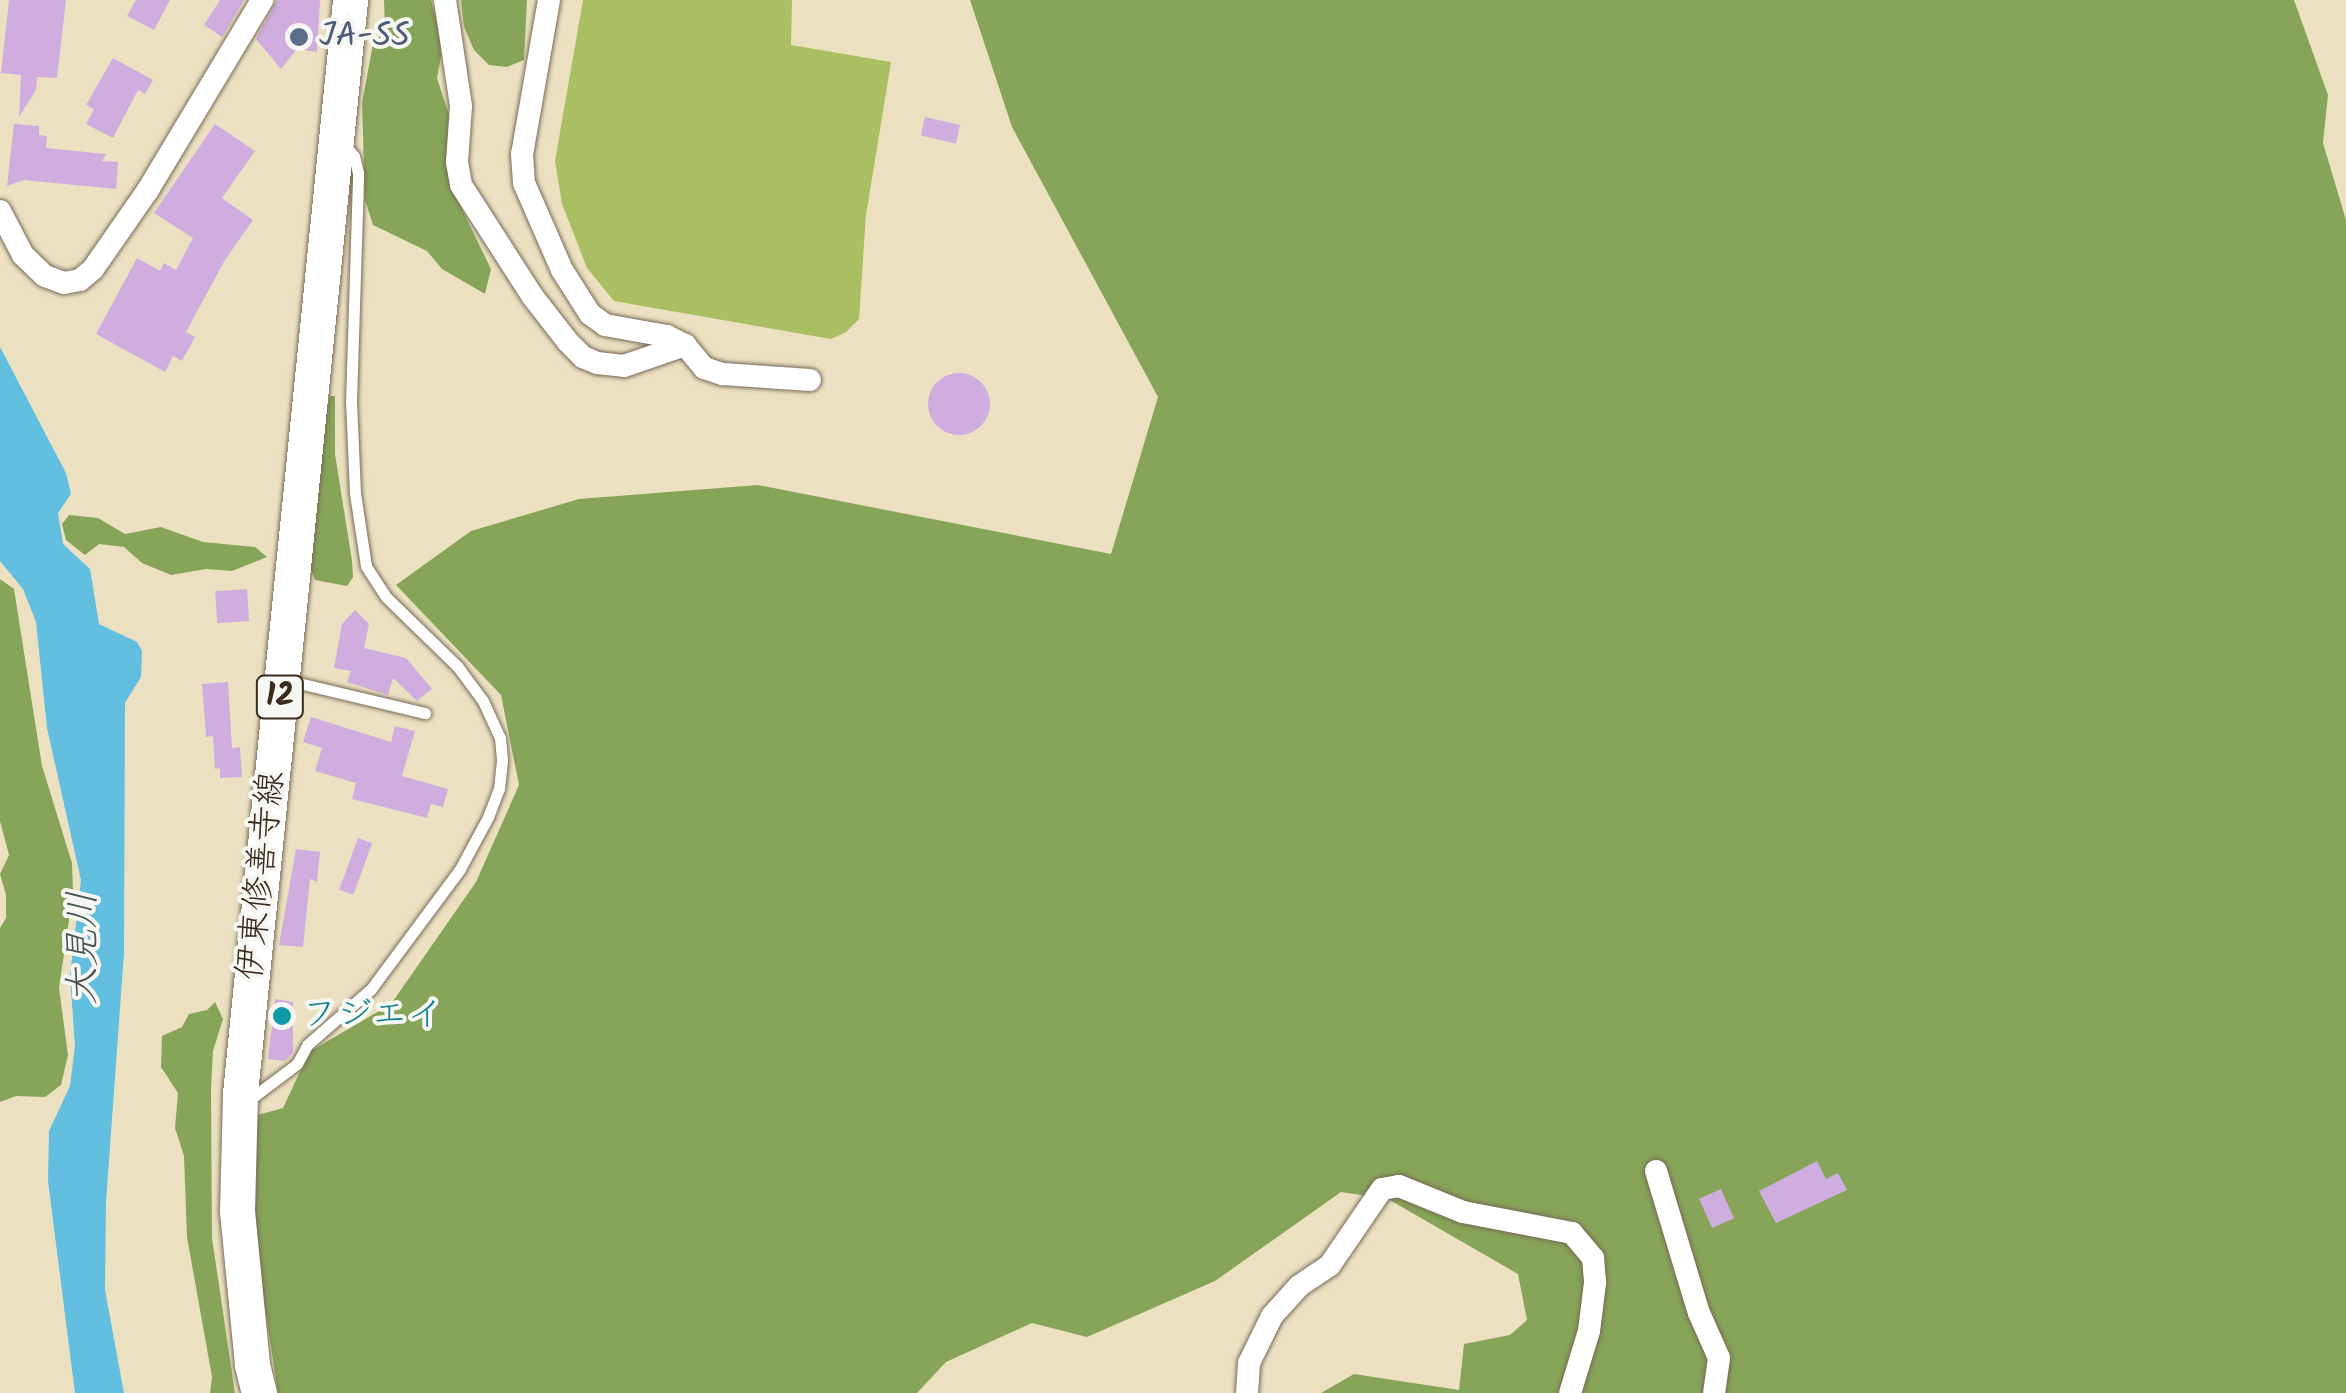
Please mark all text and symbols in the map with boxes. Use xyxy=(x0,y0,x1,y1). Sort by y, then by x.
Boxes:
place label: JA-SS xyxy=(319,16,410,58)
marker: JA-SS xyxy=(288,26,310,48)
road number: 12 xyxy=(255,670,305,724)
street label: 伊東修善寺線 xyxy=(230,769,294,983)
water label: 大見川 xyxy=(62,891,108,1005)
place label: フジエイ xyxy=(302,995,442,1037)
marker: フジエイ xyxy=(271,1005,293,1027)

